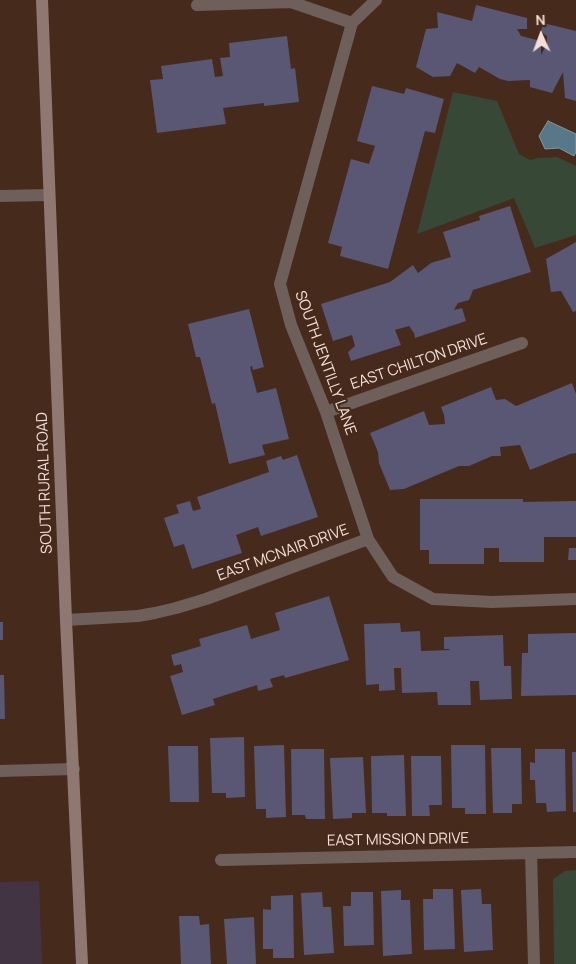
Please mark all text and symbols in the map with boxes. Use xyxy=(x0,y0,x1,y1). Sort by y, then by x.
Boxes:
north arrow xyxy=(516,10,566,60)
text: N xyxy=(535,10,546,29)
street label: SOUTH JENTILLY LANE xyxy=(291,288,359,438)
street label: EAST CHILTON DRIVE xyxy=(348,330,490,394)
street label: SOUTH RURAL ROAD xyxy=(34,412,56,554)
street label: EAST MCNAIR DRIVE xyxy=(215,521,351,585)
street label: EAST MISSION DRIVE xyxy=(327,830,469,850)

